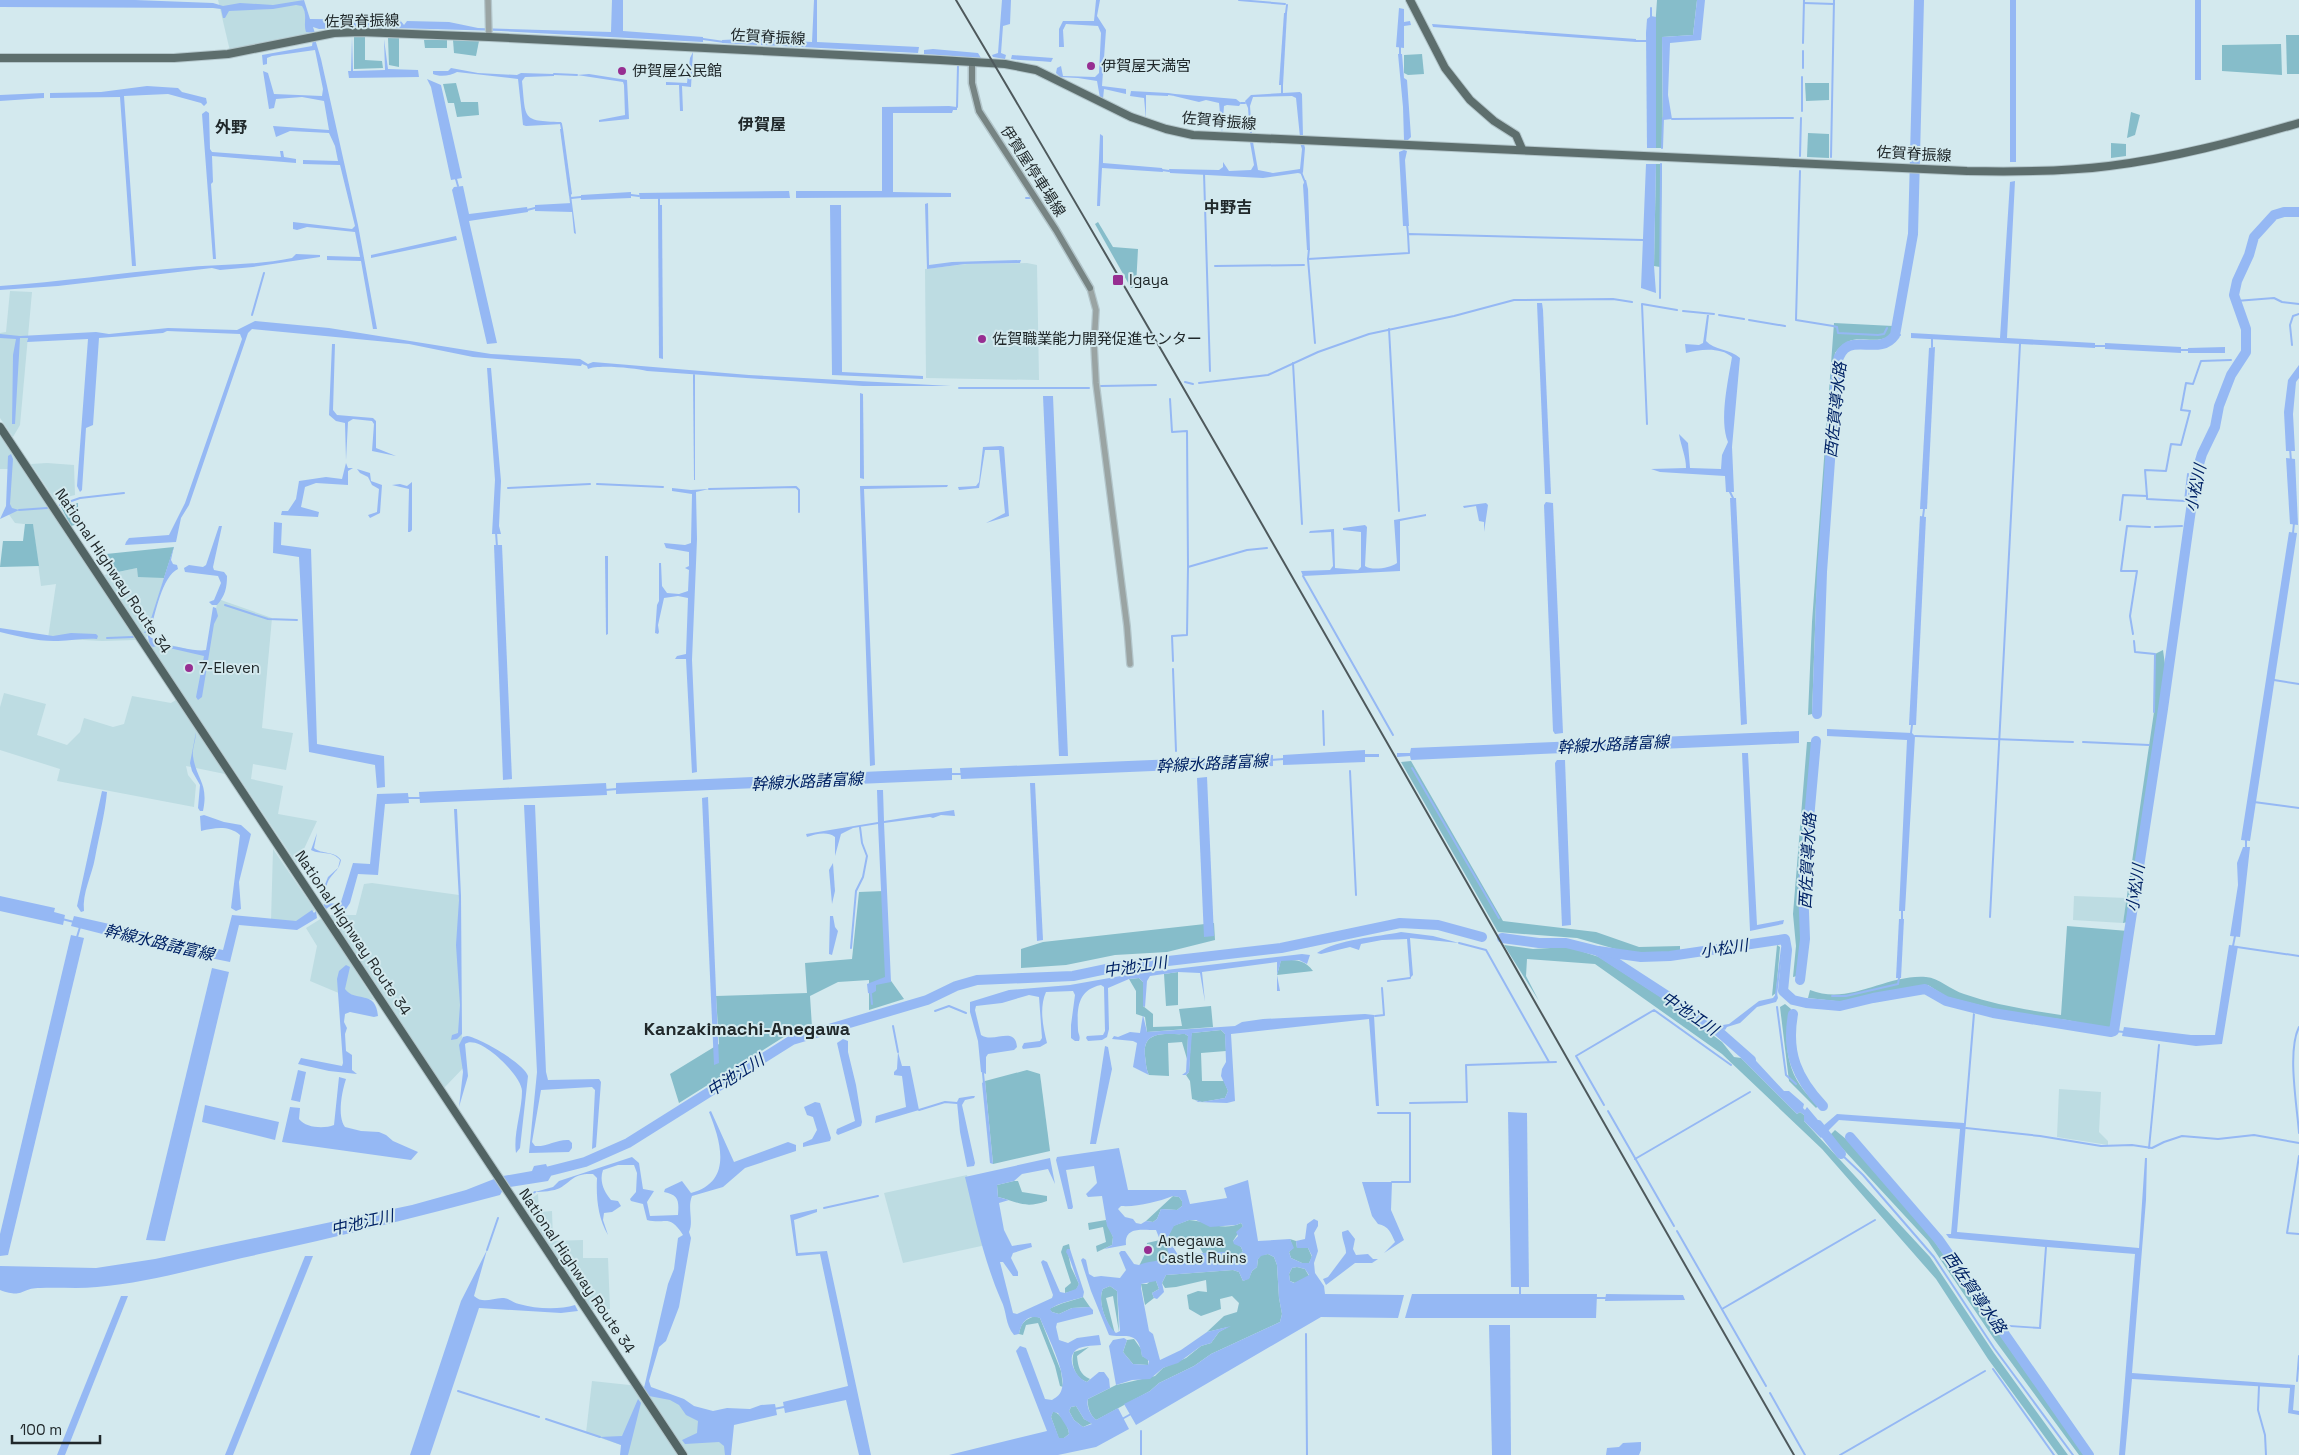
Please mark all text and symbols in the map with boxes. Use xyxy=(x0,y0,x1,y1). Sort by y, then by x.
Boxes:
street label: 佐賀脊振線 xyxy=(324,10,400,31)
street label: 佐賀脊振線 xyxy=(730,25,806,48)
place label: 伊賀屋天満宮 xyxy=(1101,56,1191,75)
marker: 伊賀屋天満宮 xyxy=(1085,60,1097,72)
place label: 伊賀屋公民館 xyxy=(632,61,722,80)
marker: 伊賀屋公民館 xyxy=(616,65,628,77)
street label: 佐賀脊振線 xyxy=(1181,108,1257,133)
district label: 伊賀屋 xyxy=(737,114,786,135)
district label: 外野 xyxy=(215,117,247,138)
street label: 伊賀屋停車場線 xyxy=(997,122,1070,220)
street label: 佐賀脊振線 xyxy=(1876,142,1952,165)
district label: 中野吉 xyxy=(1204,197,1252,218)
place label: Igaya xyxy=(1129,270,1169,289)
marker: Igaya xyxy=(1111,273,1125,287)
place label: 佐賀職業能力開発促進センター xyxy=(992,329,1202,348)
marker: 佐賀職業能力開発促進センター xyxy=(976,333,988,345)
water label: 西佐賀導水路 xyxy=(1820,359,1851,459)
water label: 小松川 xyxy=(2180,460,2211,514)
street label: National Highway Route 34 xyxy=(51,485,176,657)
place label: 7-Eleven xyxy=(199,658,260,677)
marker: 7-Eleven xyxy=(183,662,195,674)
water label: 幹線水路諸富線 xyxy=(1557,731,1671,758)
water label: 幹線水路諸富線 xyxy=(1156,750,1270,777)
water label: 幹線水路諸富線 xyxy=(751,768,865,795)
water label: 西佐賀導水路 xyxy=(1795,811,1821,910)
street label: National Highway Route 34 xyxy=(291,847,416,1019)
water label: 小松川 xyxy=(2122,861,2150,913)
water label: 幹線水路諸富線 xyxy=(102,920,218,966)
water label: 小松川 xyxy=(1699,934,1751,962)
water label: 中池江川 xyxy=(1102,951,1170,981)
water label: 中池江川 xyxy=(1657,987,1724,1041)
district label: Kanzakimachi-Anegawa xyxy=(644,1017,851,1040)
water label: 中池江川 xyxy=(703,1049,770,1101)
street label: National Highway Route 34 xyxy=(515,1185,640,1357)
water label: 中池江川 xyxy=(329,1205,398,1240)
place label: Anegawa Castle Ruins xyxy=(1158,1231,1247,1267)
marker: Anegawa Castle Ruins xyxy=(1142,1244,1154,1256)
water label: 西佐賀導水路 xyxy=(1938,1247,2012,1339)
scale bar xyxy=(12,1412,100,1444)
text: 100 m xyxy=(20,1420,62,1439)

